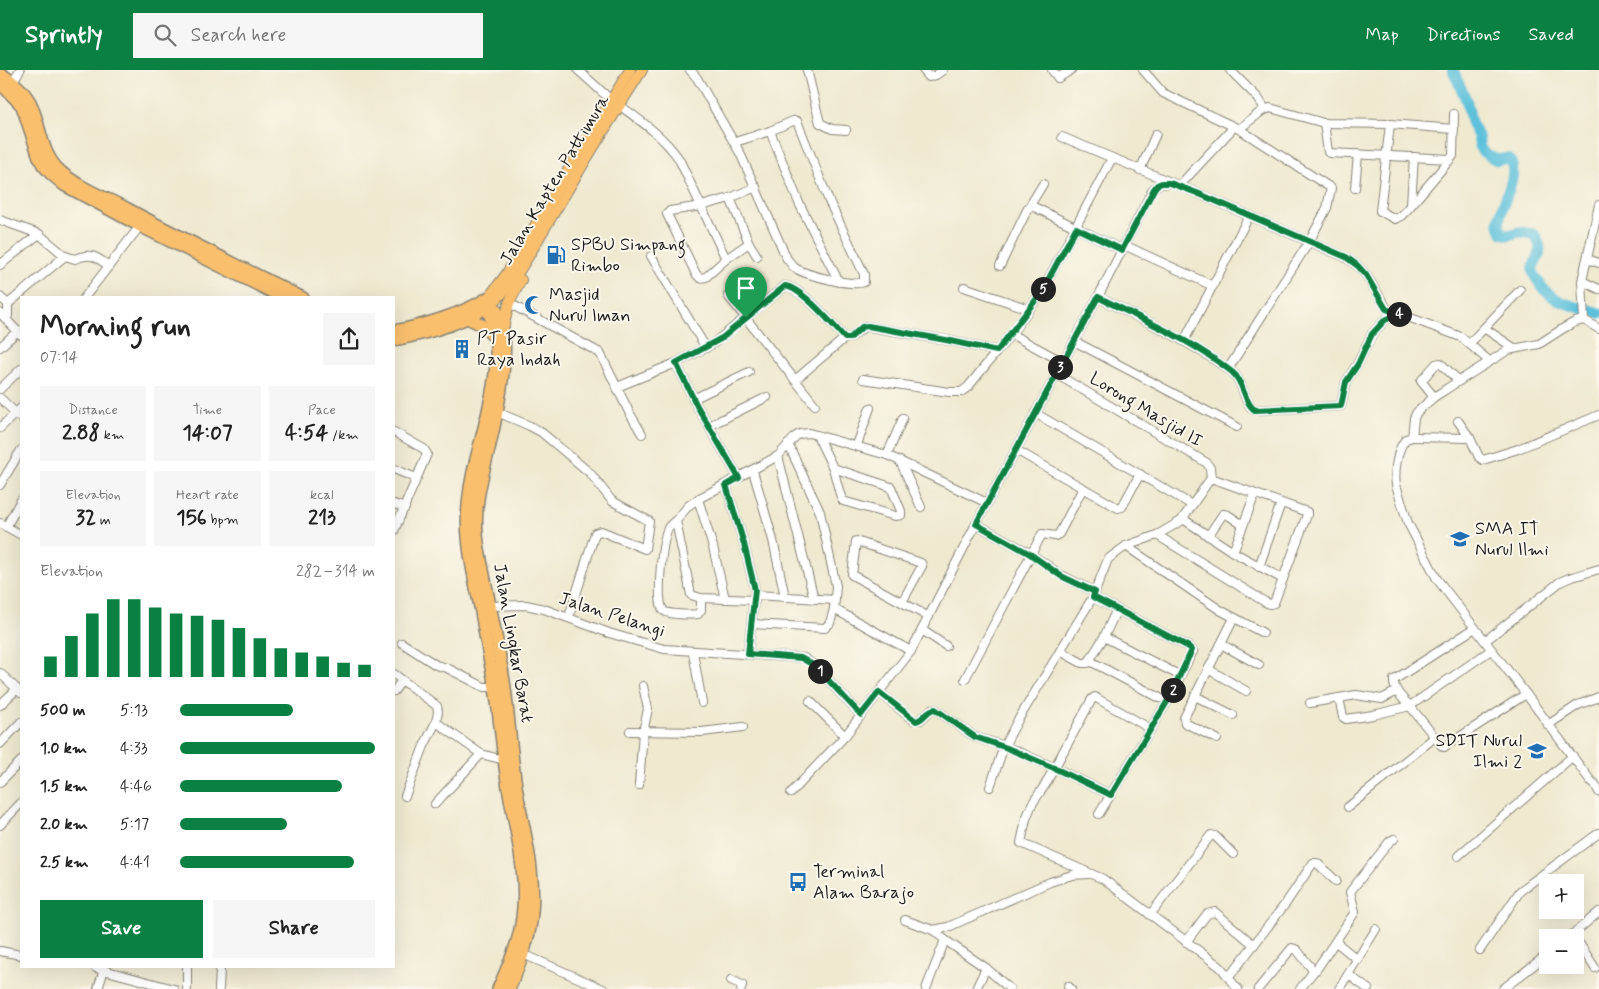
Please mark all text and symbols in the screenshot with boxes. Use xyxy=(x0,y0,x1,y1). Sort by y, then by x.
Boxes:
search box xyxy=(133,13,483,58)
text: Sprintly xyxy=(25,20,103,51)
icon: search xyxy=(151,21,179,49)
text: Search here xyxy=(191,23,286,48)
text: Map xyxy=(1366,23,1399,47)
text: Directions xyxy=(1427,23,1501,47)
text: Saved xyxy=(1529,23,1574,47)
street label: Jalan Kapten Pattimura xyxy=(495,90,615,270)
place label: SPBU Simpang Rimbo xyxy=(571,233,686,278)
fuel station icon: SPBU Simpang Rimbo xyxy=(545,244,567,266)
pin xyxy=(725,267,767,318)
icon: arrive xyxy=(732,274,760,302)
pin: 5 xyxy=(1030,276,1056,302)
text: 5 xyxy=(1039,280,1048,298)
place label: Masjid Nurul Iman xyxy=(549,283,631,328)
mosque icon: Masjid Nurul Iman xyxy=(523,294,545,316)
pin: 4 xyxy=(1386,302,1412,326)
text: 4 xyxy=(1395,305,1404,323)
text: Morning run xyxy=(40,309,191,346)
button: share xyxy=(323,313,375,365)
place label: PT Pasir Raya Indah xyxy=(477,327,561,372)
building icon: PT Pasir Raya Indah xyxy=(451,338,473,360)
text: 07:14 xyxy=(40,347,78,368)
pin: 3 xyxy=(1048,354,1072,380)
text: 3 xyxy=(1057,358,1064,376)
street label: Lorong Masjid II xyxy=(1084,367,1207,455)
text: Distance xyxy=(69,401,118,419)
text: Time xyxy=(193,401,222,419)
text: Pace xyxy=(308,401,336,419)
text: 2.88 xyxy=(62,419,100,447)
text: 14:07 xyxy=(182,419,233,447)
text: 4:54 xyxy=(285,419,328,447)
text: km xyxy=(100,426,124,444)
text: /km xyxy=(328,426,359,444)
text: Elevation xyxy=(66,486,121,504)
text: Heart rate xyxy=(176,486,239,504)
text: kcal xyxy=(310,486,334,504)
text: 32 xyxy=(75,504,96,532)
text: 156 xyxy=(176,504,207,532)
text: 213 xyxy=(308,504,336,532)
text: m xyxy=(96,511,111,529)
text: bpm xyxy=(207,511,239,529)
place label: SMA IT Nurul Ilmi xyxy=(1475,517,1549,562)
school or university icon: SMA IT Nurul Ilmi xyxy=(1449,528,1471,550)
text: Elevation xyxy=(40,561,103,582)
text: 282–314 m xyxy=(296,561,375,582)
street label: Jalan Lingkar Barat xyxy=(486,562,539,725)
street label: Jalan Pelangi xyxy=(556,587,668,643)
pin: 1 xyxy=(808,658,832,684)
text: 1 xyxy=(817,662,824,680)
pin: 2 xyxy=(1160,678,1186,702)
text: 2 xyxy=(1170,681,1177,699)
text: 500 m xyxy=(40,700,85,721)
text: 5:13 xyxy=(120,700,148,721)
place label: SDIT Nurul Ilmi 2 xyxy=(1435,729,1522,774)
text: 1.0 km xyxy=(40,738,87,759)
text: 4:33 xyxy=(120,738,148,759)
school or university icon: SDIT Nurul Ilmi 2 xyxy=(1526,740,1548,762)
text: 1.5 km xyxy=(40,776,88,797)
text: 4:46 xyxy=(120,776,152,797)
text: 2.0 km xyxy=(40,814,88,835)
text: 5:17 xyxy=(120,814,149,835)
text: 2.5 km xyxy=(40,852,88,873)
text: 4:41 xyxy=(120,852,150,873)
place label: Terminal Alam Barajo xyxy=(813,860,914,905)
bus stop icon: Terminal Alam Barajo xyxy=(787,871,809,893)
map controls xyxy=(1539,874,1584,974)
button: + xyxy=(1539,874,1584,919)
button: Save xyxy=(40,900,203,958)
button: Share xyxy=(213,900,375,958)
button: − xyxy=(1539,929,1584,974)

